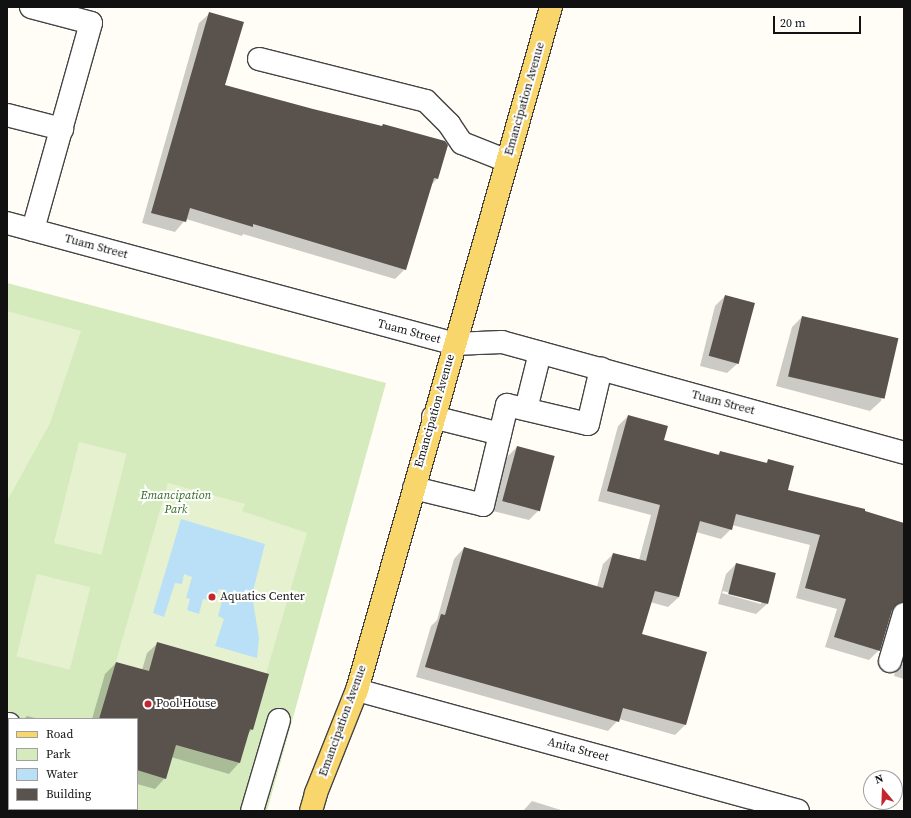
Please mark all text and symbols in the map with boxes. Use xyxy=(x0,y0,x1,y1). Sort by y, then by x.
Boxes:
scale bar xyxy=(775,8,863,34)
text: 20 m xyxy=(780,15,806,31)
street label: Emancipation Avenue xyxy=(502,41,548,157)
street label: Tuam Street xyxy=(63,232,129,262)
street label: Tuam Street xyxy=(376,317,442,347)
street label: Emancipation Avenue xyxy=(412,353,458,469)
street label: Tuam Street xyxy=(690,388,756,418)
park label: Emancipation Park xyxy=(141,489,211,517)
place label: Aquatics Center xyxy=(220,590,305,604)
marker: Aquatics Center xyxy=(207,592,217,602)
street label: Emancipation Avenue xyxy=(316,663,370,779)
place label: Pool House xyxy=(156,697,216,711)
marker: Pool House xyxy=(143,699,153,709)
legend xyxy=(8,718,138,810)
text: Road xyxy=(46,726,73,742)
street label: Anita Street xyxy=(546,735,610,765)
text: Park xyxy=(46,746,71,762)
text: Water xyxy=(46,766,78,782)
north arrow xyxy=(863,770,903,810)
text: N xyxy=(873,771,885,788)
text: Building xyxy=(46,786,91,802)

